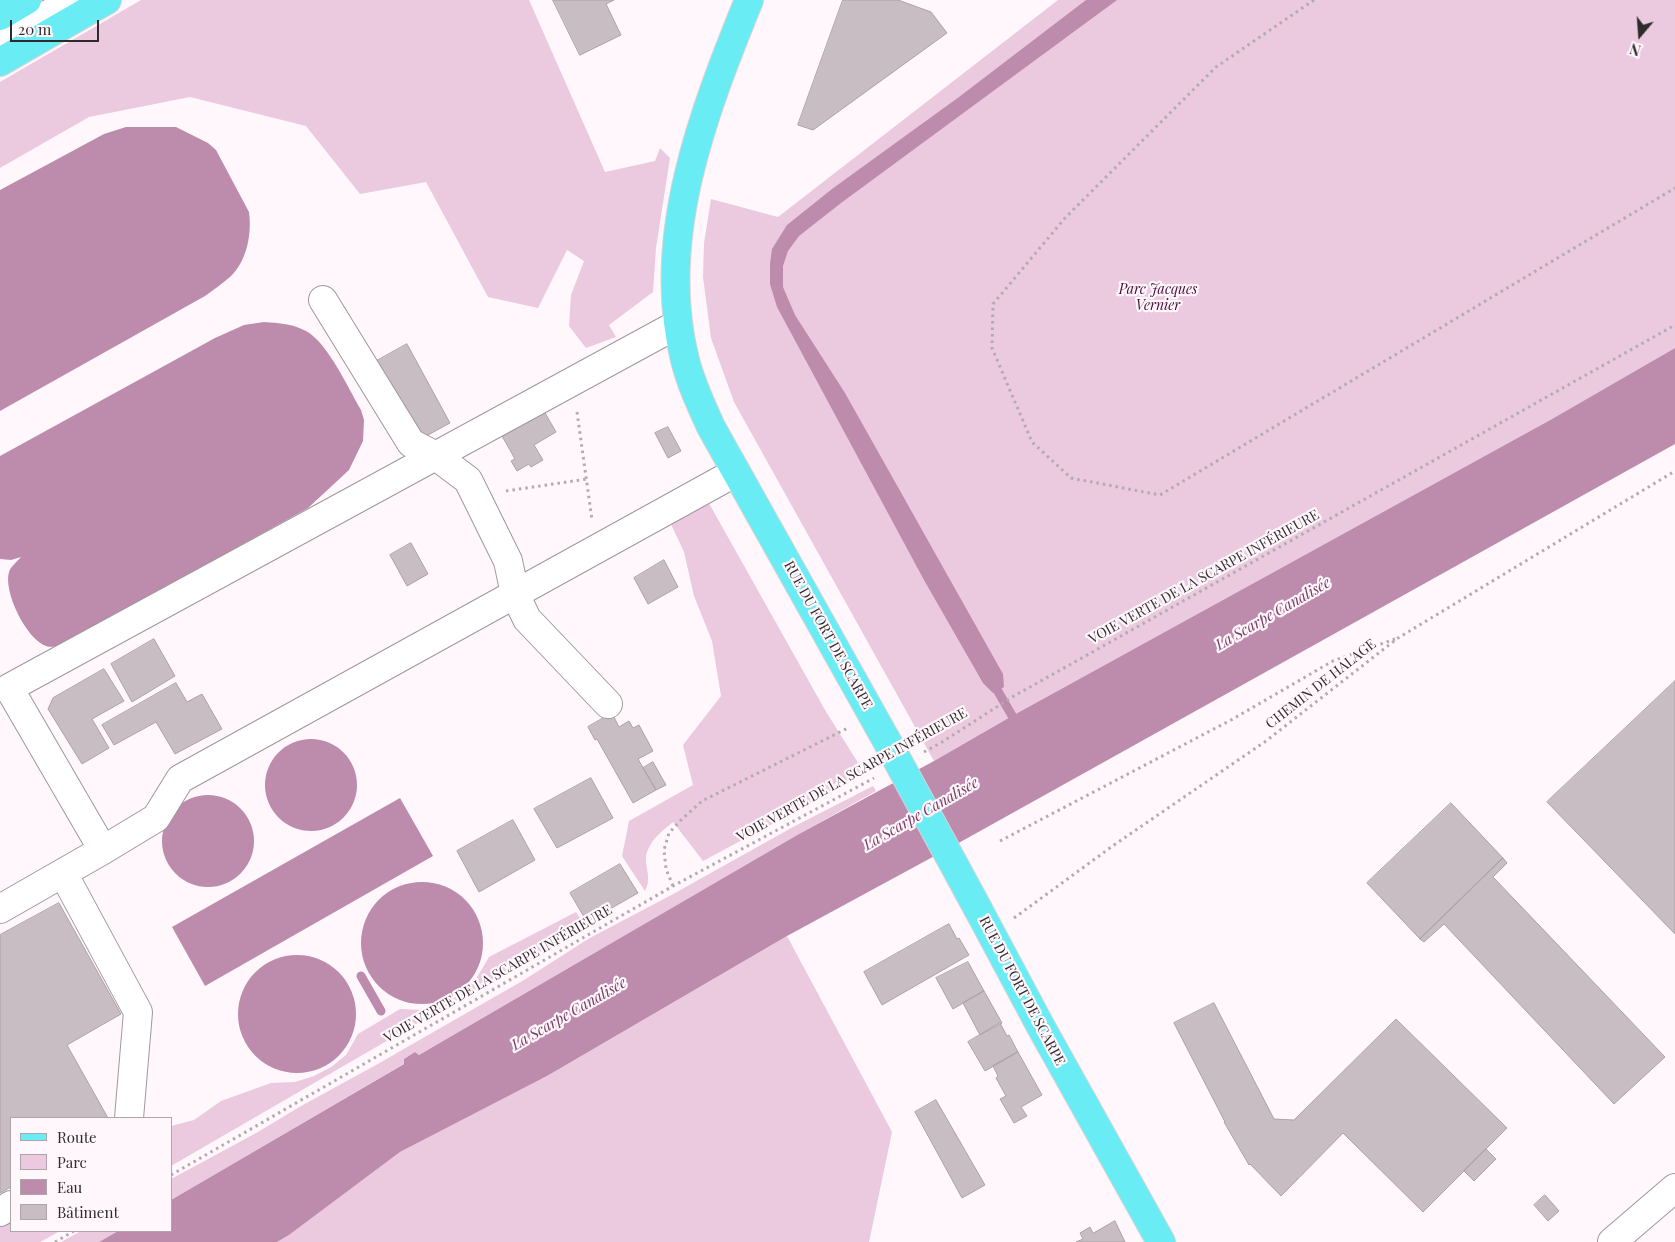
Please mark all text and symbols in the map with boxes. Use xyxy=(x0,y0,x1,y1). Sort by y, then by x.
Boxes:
scale bar xyxy=(12,10,101,42)
north arrow xyxy=(1615,10,1665,60)
text: 20 m xyxy=(18,19,51,39)
text: N xyxy=(1627,39,1643,60)
park label: Parc Jacques Vernier xyxy=(1119,282,1197,314)
street label: VOIE VERTE DE LA SCARPE INFÉRIEURE xyxy=(1086,506,1322,648)
street label: RUE DU FORT DE SCARPE xyxy=(780,558,876,712)
water label: La Scarpe Canalisée xyxy=(1212,574,1334,654)
street label: CHEMIN DE HALAGE xyxy=(1262,636,1380,732)
street label: VOIE VERTE DE LA SCARPE INFÉRIEURE xyxy=(734,704,970,846)
water label: La Scarpe Canalisée xyxy=(860,774,982,854)
street label: VOIE VERTE DE LA SCARPE INFÉRIEURE xyxy=(381,902,615,1046)
street label: RUE DU FORT DE SCARPE xyxy=(976,914,1068,1068)
water label: La Scarpe Canalisée xyxy=(508,974,630,1054)
legend xyxy=(10,1117,172,1232)
text: Route xyxy=(57,1127,97,1147)
text: Parc xyxy=(57,1152,87,1172)
text: Eau xyxy=(57,1177,82,1197)
text: Bâtiment xyxy=(57,1202,119,1222)

